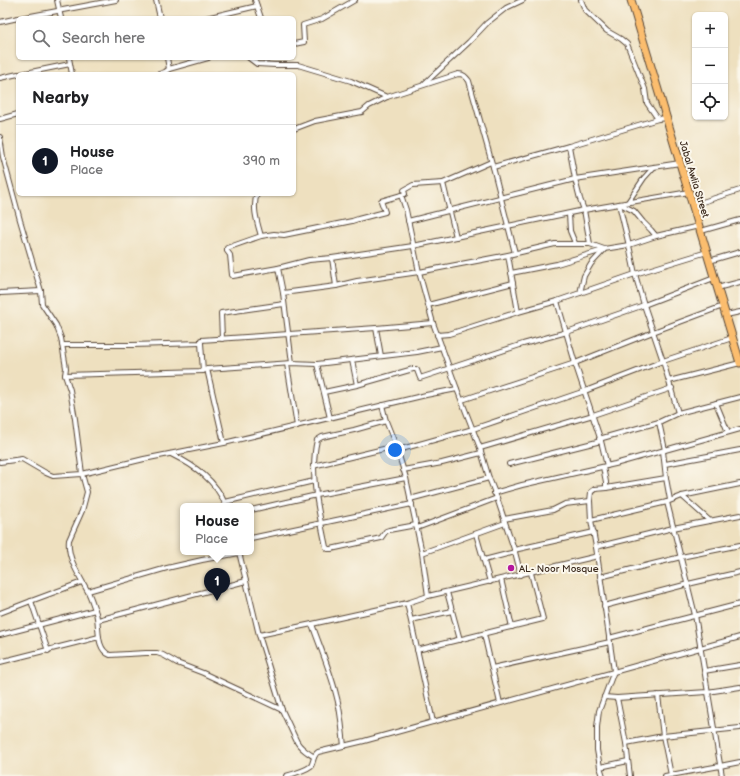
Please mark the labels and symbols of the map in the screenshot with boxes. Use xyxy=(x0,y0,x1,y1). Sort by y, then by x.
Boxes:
street label: Jabal Awlia Street xyxy=(677,139,711,219)
your location xyxy=(385,440,405,460)
marker: AL- Noor Mosque xyxy=(506,563,516,573)
place label: AL- Noor Mosque xyxy=(519,563,599,575)
pin: 1 xyxy=(204,568,230,601)

